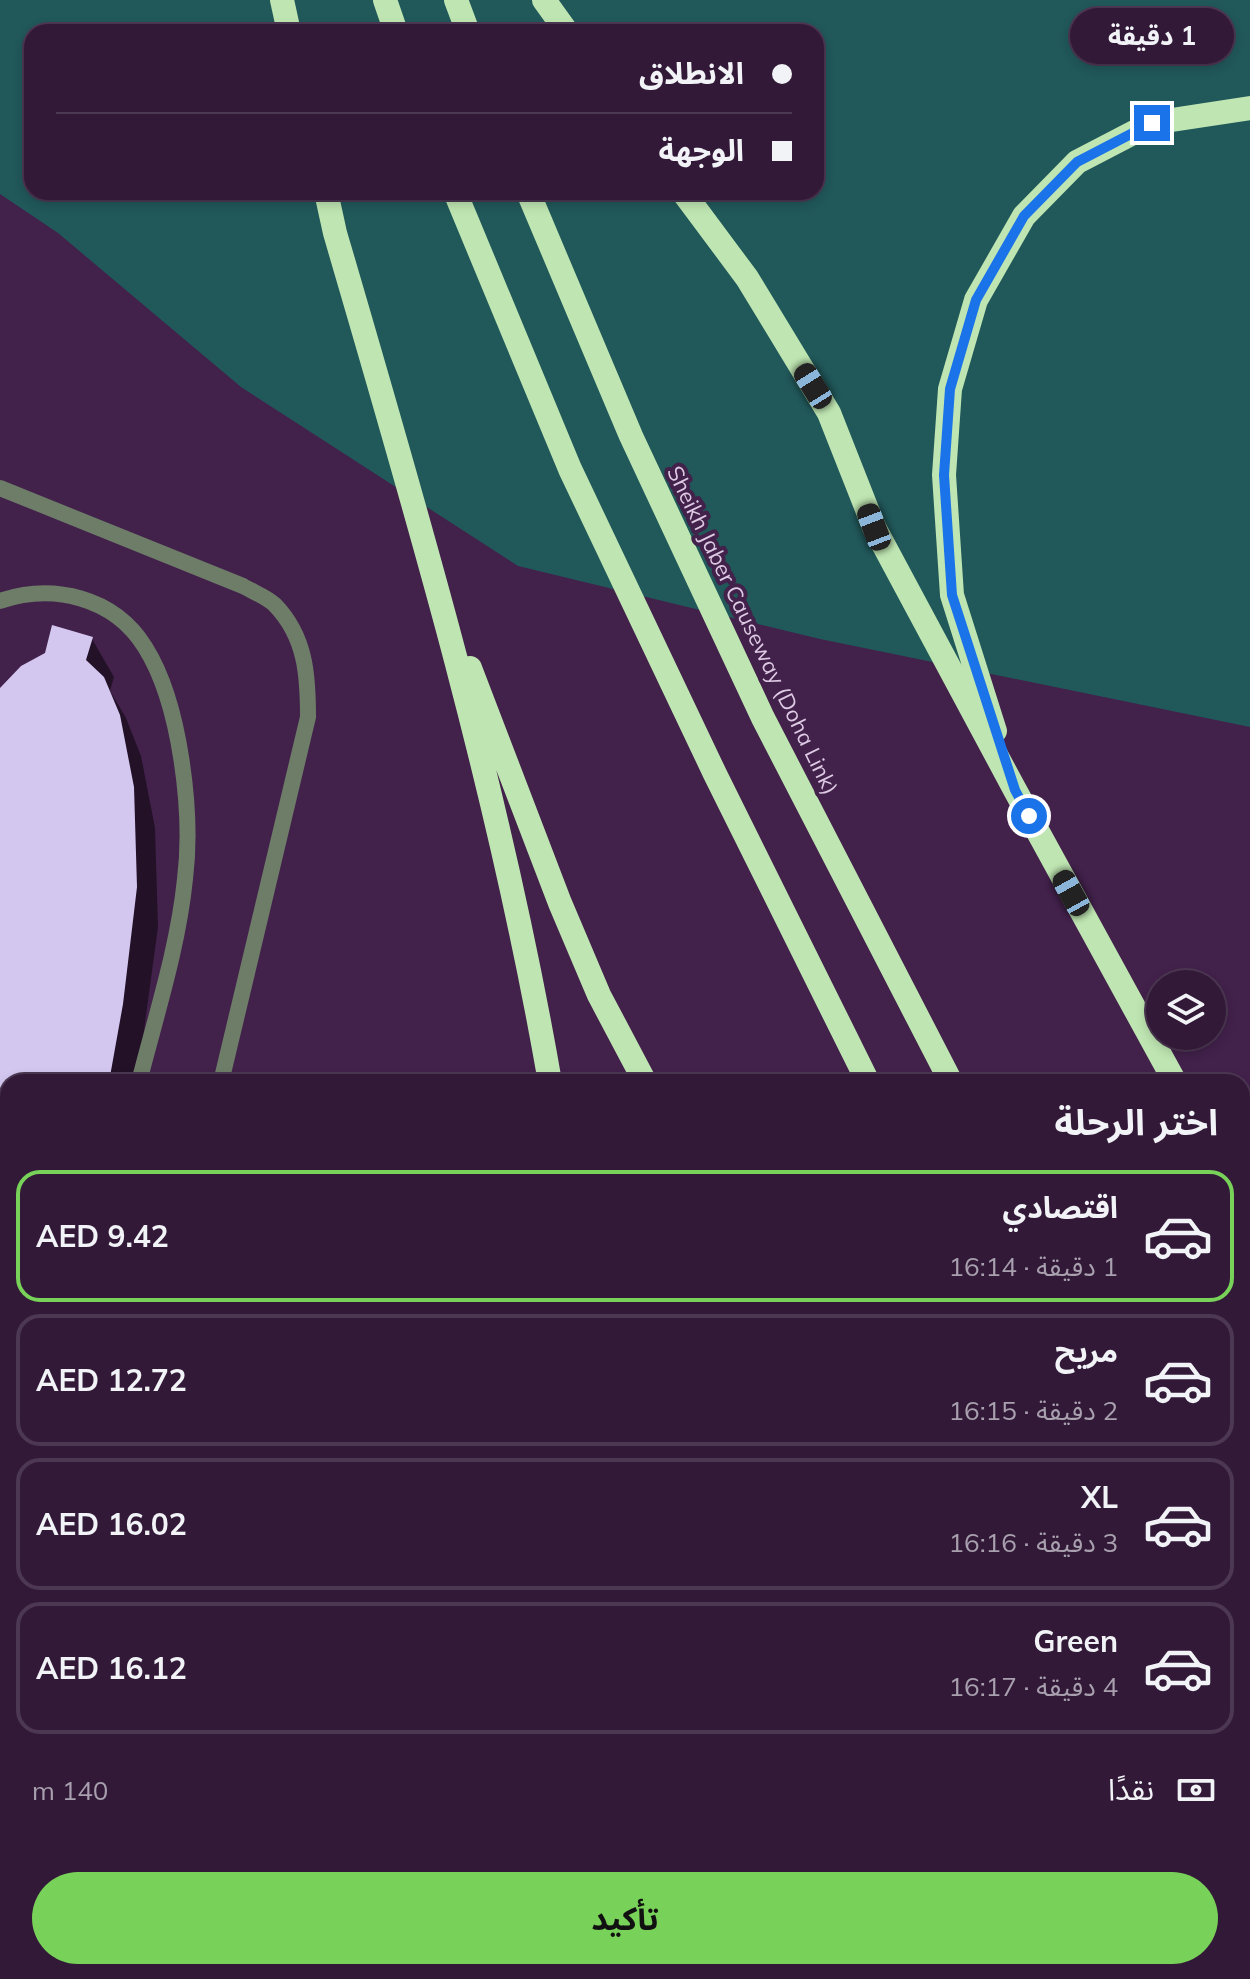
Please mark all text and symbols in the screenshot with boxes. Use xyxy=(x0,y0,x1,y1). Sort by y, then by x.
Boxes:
callout: 1 دقيقة xyxy=(1070,7,1234,63)
text: 1 دقيقة xyxy=(1108,19,1196,52)
text: الانطلاق xyxy=(639,54,744,92)
route end xyxy=(1134,105,1170,141)
text: الوجهة xyxy=(659,131,744,169)
car xyxy=(790,359,836,413)
street label: Sheikh Jaber Causeway (Doha Link) xyxy=(661,461,845,799)
car xyxy=(854,500,894,554)
route start xyxy=(1011,798,1047,834)
car xyxy=(1049,866,1093,920)
map controls xyxy=(1146,970,1226,1050)
button: layers xyxy=(1146,970,1226,1050)
text: اختر الرحلة xyxy=(1054,1099,1218,1144)
text: اقتصادي xyxy=(1003,1188,1118,1226)
icon: car xyxy=(1142,1200,1214,1272)
text: AED 9.42 xyxy=(36,1217,169,1255)
text: 1 دقيقة · 16:14 xyxy=(948,1250,1118,1283)
text: مريح xyxy=(1055,1332,1118,1370)
icon: car xyxy=(1142,1344,1214,1416)
text: AED 12.72 xyxy=(36,1361,187,1399)
text: 2 دقيقة · 16:15 xyxy=(948,1394,1118,1427)
text: XL xyxy=(1081,1478,1118,1516)
icon: car xyxy=(1142,1488,1214,1560)
text: AED 16.02 xyxy=(36,1505,187,1543)
text: 3 دقيقة · 16:16 xyxy=(948,1526,1118,1559)
text: Green xyxy=(1033,1622,1118,1660)
icon: car xyxy=(1142,1632,1214,1704)
text: AED 16.12 xyxy=(36,1649,187,1687)
text: 4 دقيقة · 16:17 xyxy=(948,1670,1118,1703)
icon: cash xyxy=(1174,1768,1218,1812)
text: نقدًا xyxy=(1108,1770,1154,1808)
text: 140 m xyxy=(32,1774,108,1807)
button: تأكيد xyxy=(32,1872,1218,1964)

